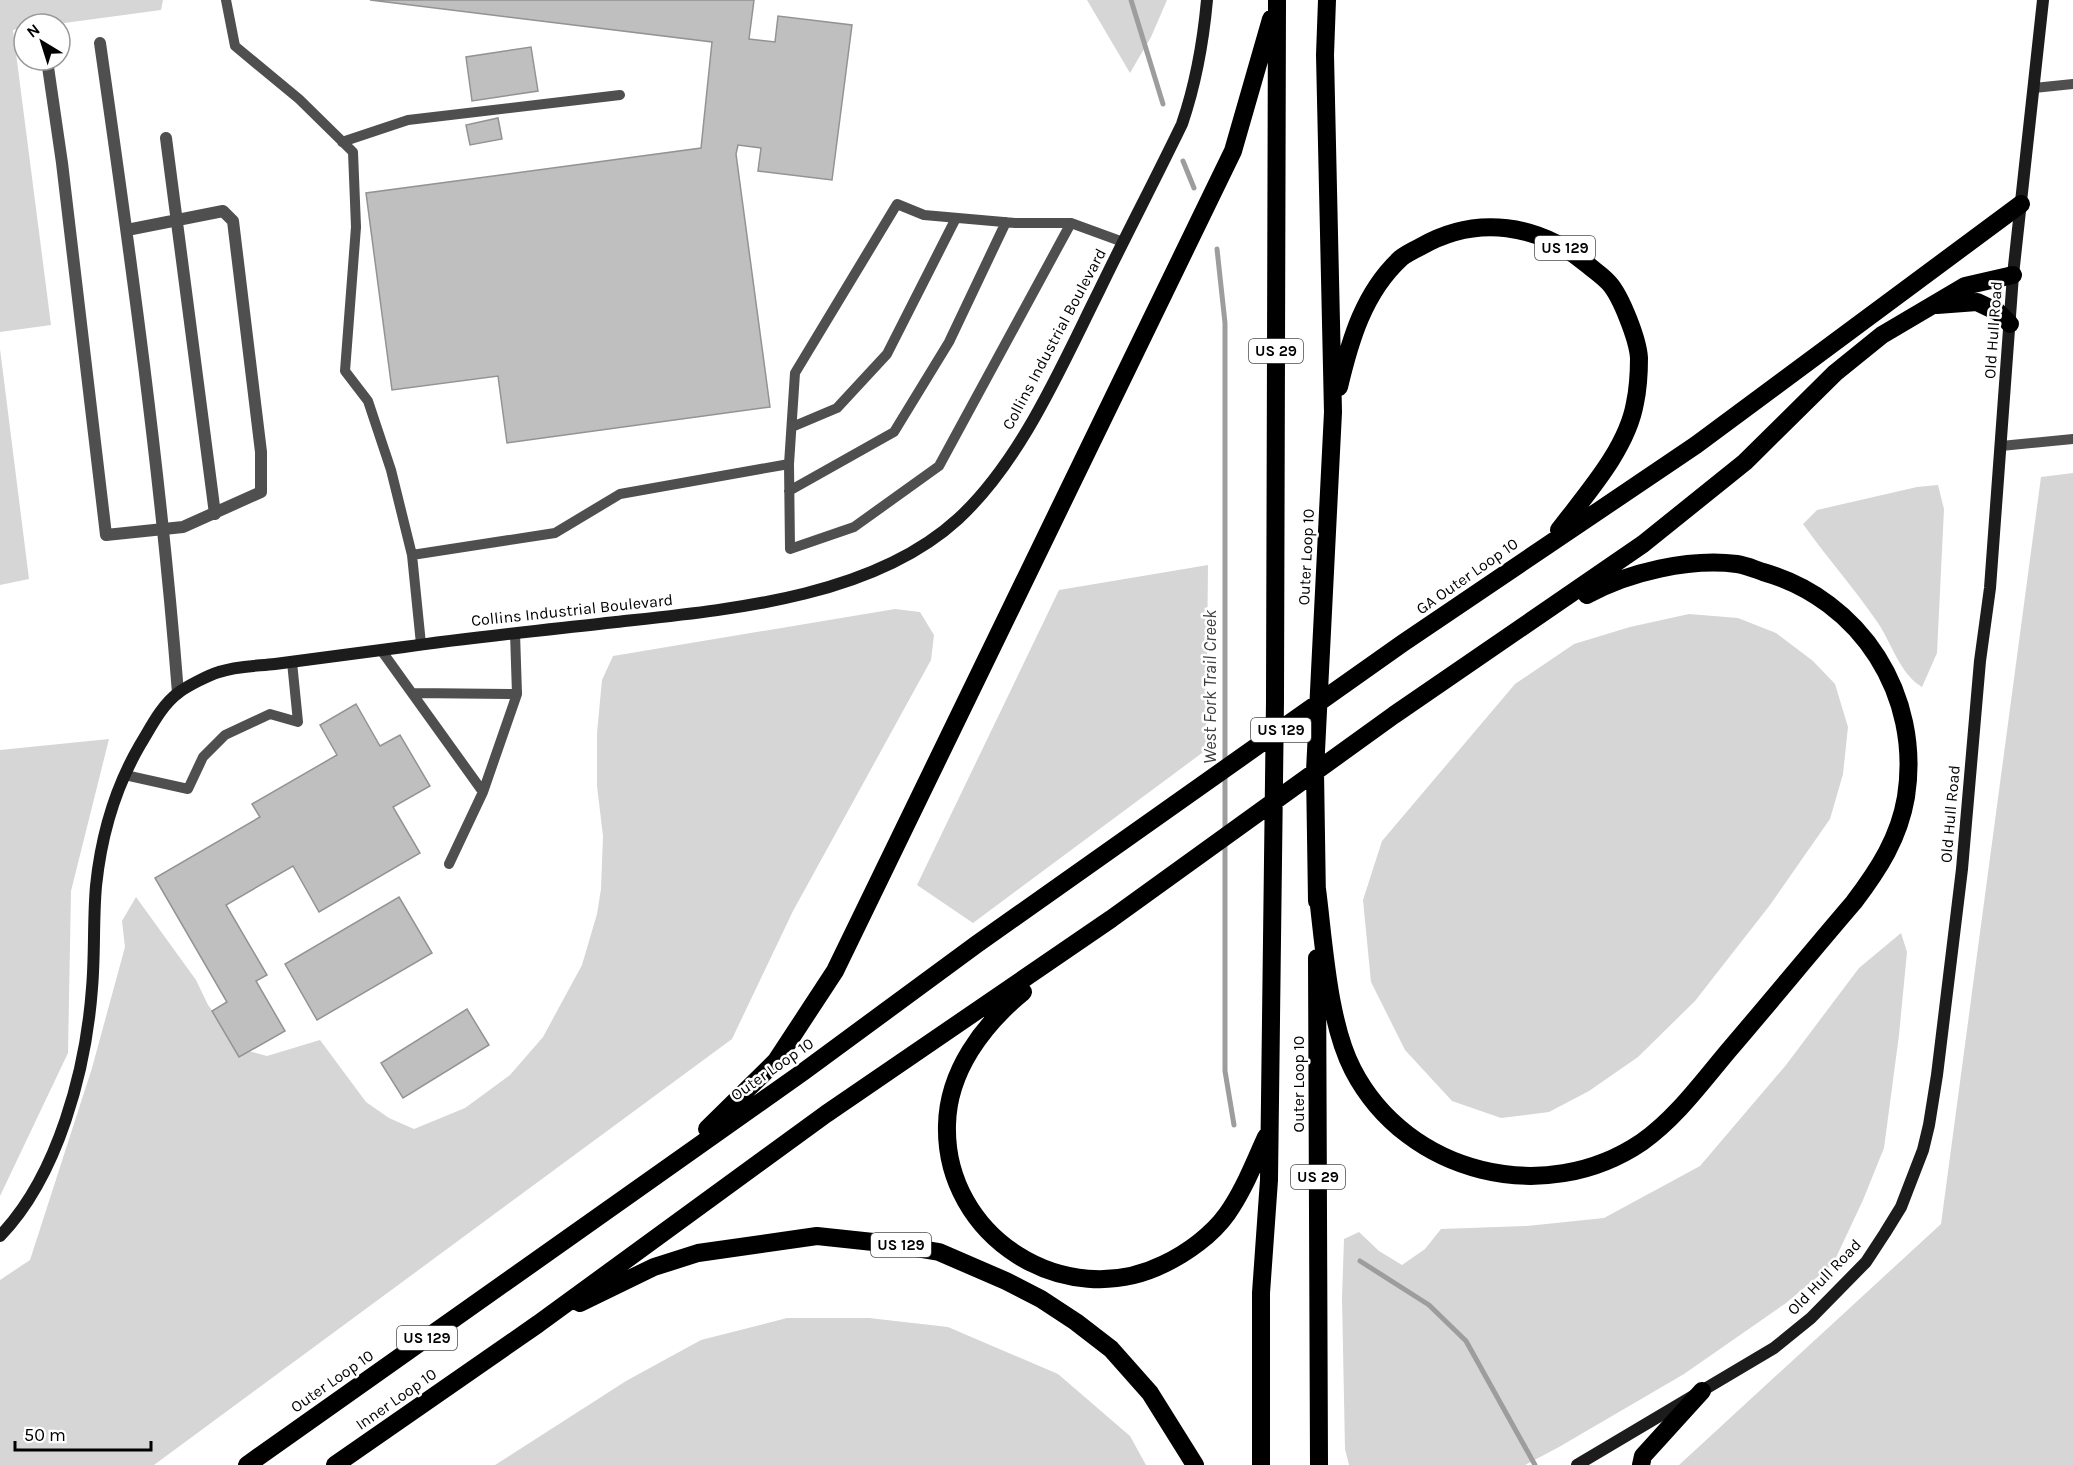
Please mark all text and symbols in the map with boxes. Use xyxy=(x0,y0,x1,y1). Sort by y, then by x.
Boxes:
north arrow xyxy=(12,12,72,72)
text: N xyxy=(23,20,43,42)
road number: US 129 xyxy=(1535,236,1595,260)
street label: Collins Industrial Boulevard xyxy=(998,245,1110,433)
street label: Old Hull Road xyxy=(1980,280,2006,380)
road number: US 29 xyxy=(1249,339,1303,363)
street label: Outer Loop 10 xyxy=(1294,508,1318,606)
street label: GA Outer Loop 10 xyxy=(1412,534,1522,618)
street label: Collins Industrial Boulevard xyxy=(470,590,674,630)
water label: West Fork Trail Creek xyxy=(1199,609,1221,764)
road number: US 129 xyxy=(1251,718,1311,742)
street label: Old Hull Road xyxy=(1936,764,1964,864)
street label: Outer Loop 10 xyxy=(727,1033,817,1105)
street label: Outer Loop 10 xyxy=(1289,1036,1308,1132)
road number: US 29 xyxy=(1291,1165,1345,1189)
road number: US 129 xyxy=(871,1233,931,1257)
street label: Old Hull Road xyxy=(1783,1235,1865,1319)
road number: US 129 xyxy=(397,1326,457,1350)
street label: Outer Loop 10 xyxy=(287,1345,377,1417)
street label: Inner Loop 10 xyxy=(352,1364,440,1434)
scale bar xyxy=(15,1414,152,1452)
text: 50 m xyxy=(24,1424,66,1446)

